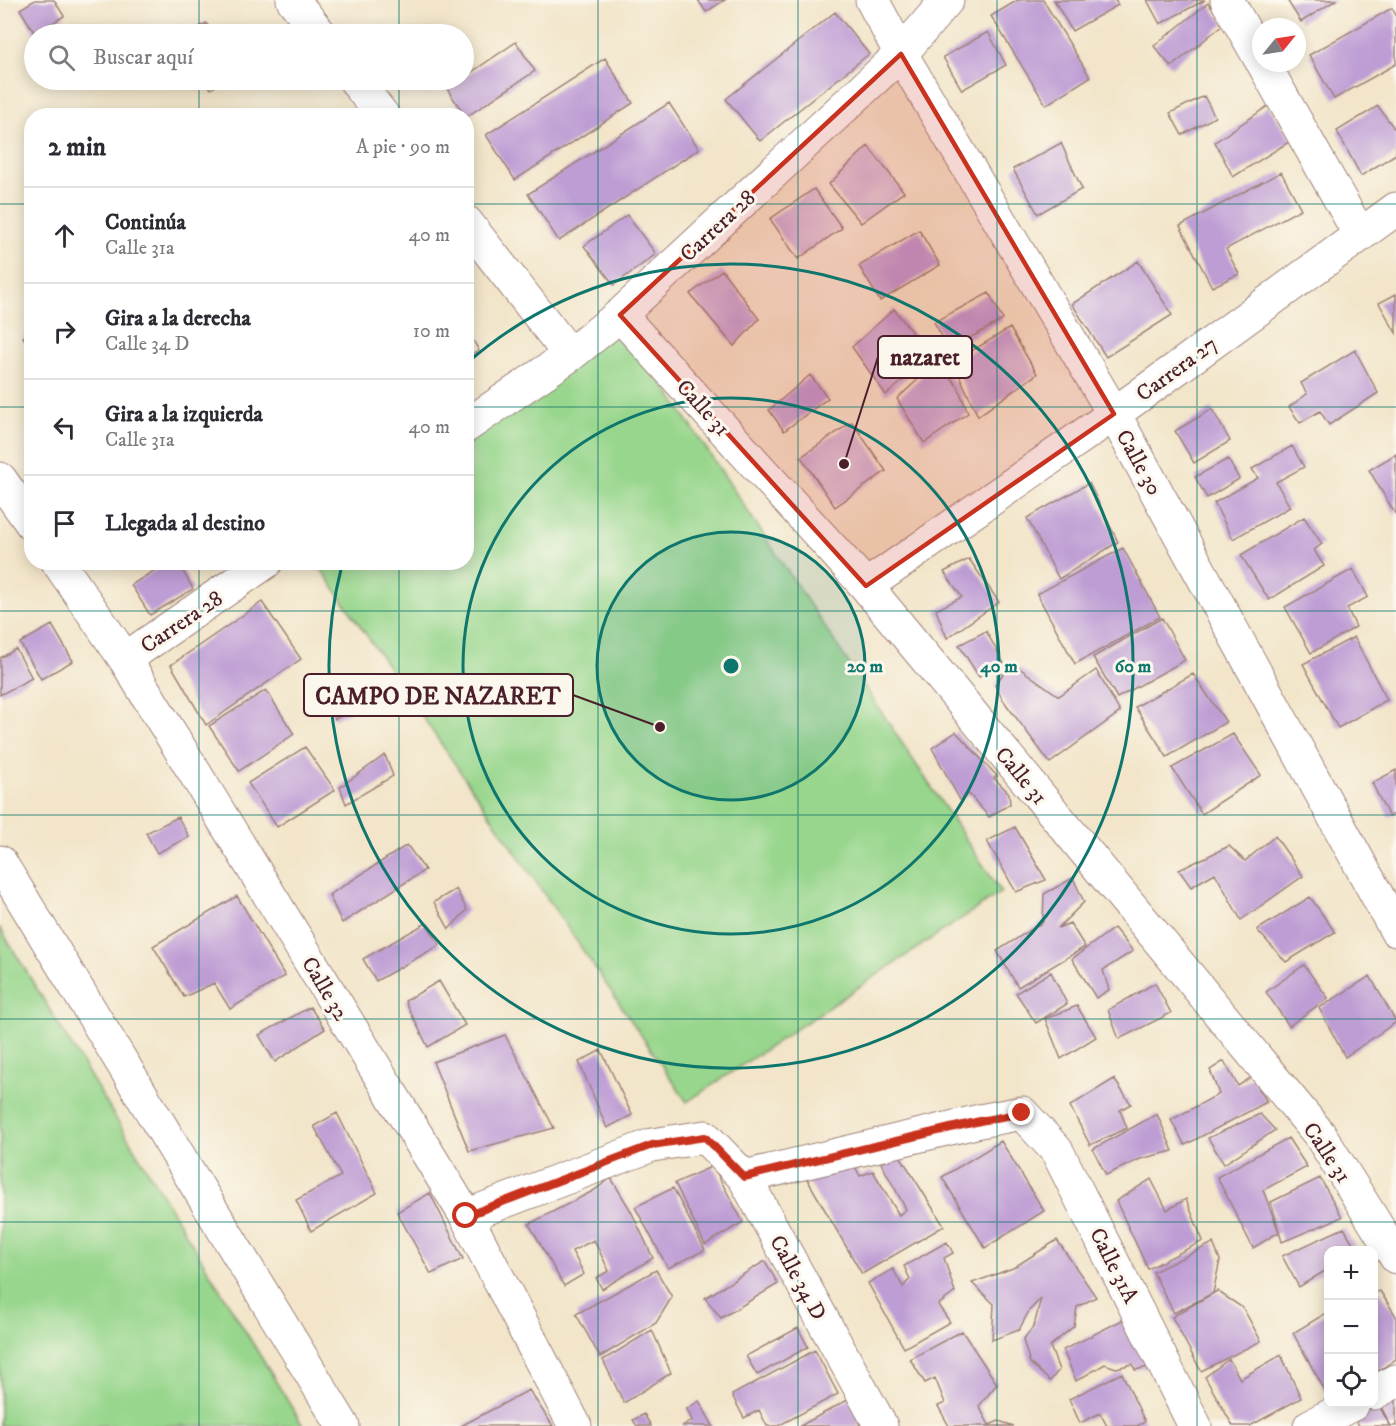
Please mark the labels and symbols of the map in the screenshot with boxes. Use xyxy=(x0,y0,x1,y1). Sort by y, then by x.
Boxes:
north arrow xyxy=(1252,18,1306,72)
street label: Carrera 28 xyxy=(675,184,761,268)
street label: Carrera 27 xyxy=(1131,331,1223,408)
callout: nazaret xyxy=(878,336,972,378)
text: nazaret xyxy=(890,343,960,373)
street label: Calle 31 xyxy=(670,374,735,442)
street label: Calle 30 xyxy=(1110,425,1168,500)
street label: Carrera 28 xyxy=(136,585,228,660)
centre of rings xyxy=(721,656,741,676)
text: 20 m xyxy=(847,656,883,678)
text: 40 m xyxy=(979,656,1018,678)
text: 60 m xyxy=(1115,656,1152,678)
callout: CAMPO DE NAZARET xyxy=(304,674,573,716)
text: CAMPO DE NAZARET xyxy=(315,682,561,712)
street label: Calle 31 xyxy=(989,742,1053,810)
street label: Calle 32 xyxy=(295,952,354,1026)
route end xyxy=(1008,1099,1034,1125)
street label: Calle 31 xyxy=(1297,1117,1357,1188)
route start xyxy=(452,1202,478,1228)
street label: Calle 31A xyxy=(1083,1223,1145,1309)
street label: Calle 34 D xyxy=(763,1231,832,1325)

